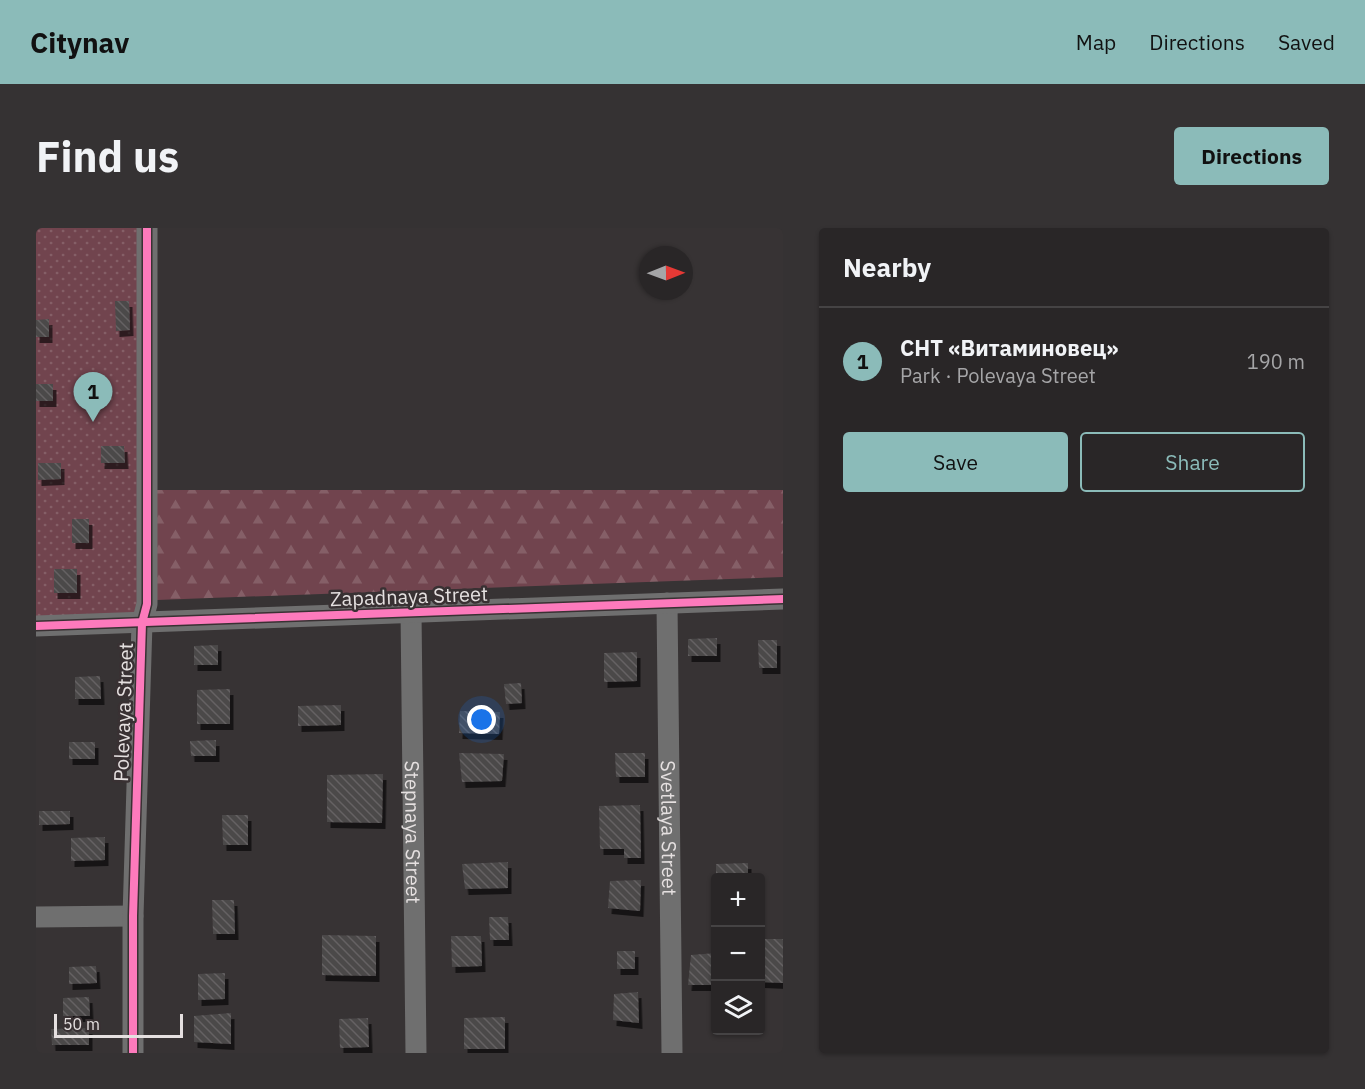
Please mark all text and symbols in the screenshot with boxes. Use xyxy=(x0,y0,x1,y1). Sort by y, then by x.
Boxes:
text: Citynav xyxy=(30,24,129,61)
text: Map xyxy=(1076,28,1116,56)
text: Directions xyxy=(1149,28,1245,56)
text: Saved xyxy=(1278,28,1335,56)
button: Directions xyxy=(1174,127,1329,185)
text: Find us xyxy=(36,129,179,184)
north arrow xyxy=(639,246,693,300)
text: Nearby xyxy=(843,250,931,284)
text: СНТ «Витаминовец» xyxy=(900,333,1118,362)
text: 1 xyxy=(857,348,869,375)
text: 190 m xyxy=(1247,348,1305,375)
text: Park · Polevaya Street xyxy=(900,362,1096,389)
pin: 1 xyxy=(74,372,112,422)
button: Save xyxy=(843,432,1068,492)
button: Share xyxy=(1080,432,1305,492)
street label: Zapadnaya Street xyxy=(330,580,488,612)
street label: Polevaya Street xyxy=(107,642,139,782)
your location xyxy=(467,705,496,734)
street label: Stepnaya Street xyxy=(399,760,428,904)
street label: Svetlaya Street xyxy=(655,760,684,896)
map controls xyxy=(711,873,765,1035)
button: + xyxy=(711,873,765,927)
button: − xyxy=(711,927,765,981)
button: layers xyxy=(711,981,765,1035)
scale bar xyxy=(54,1011,183,1038)
text: 50 m xyxy=(63,1014,100,1034)

